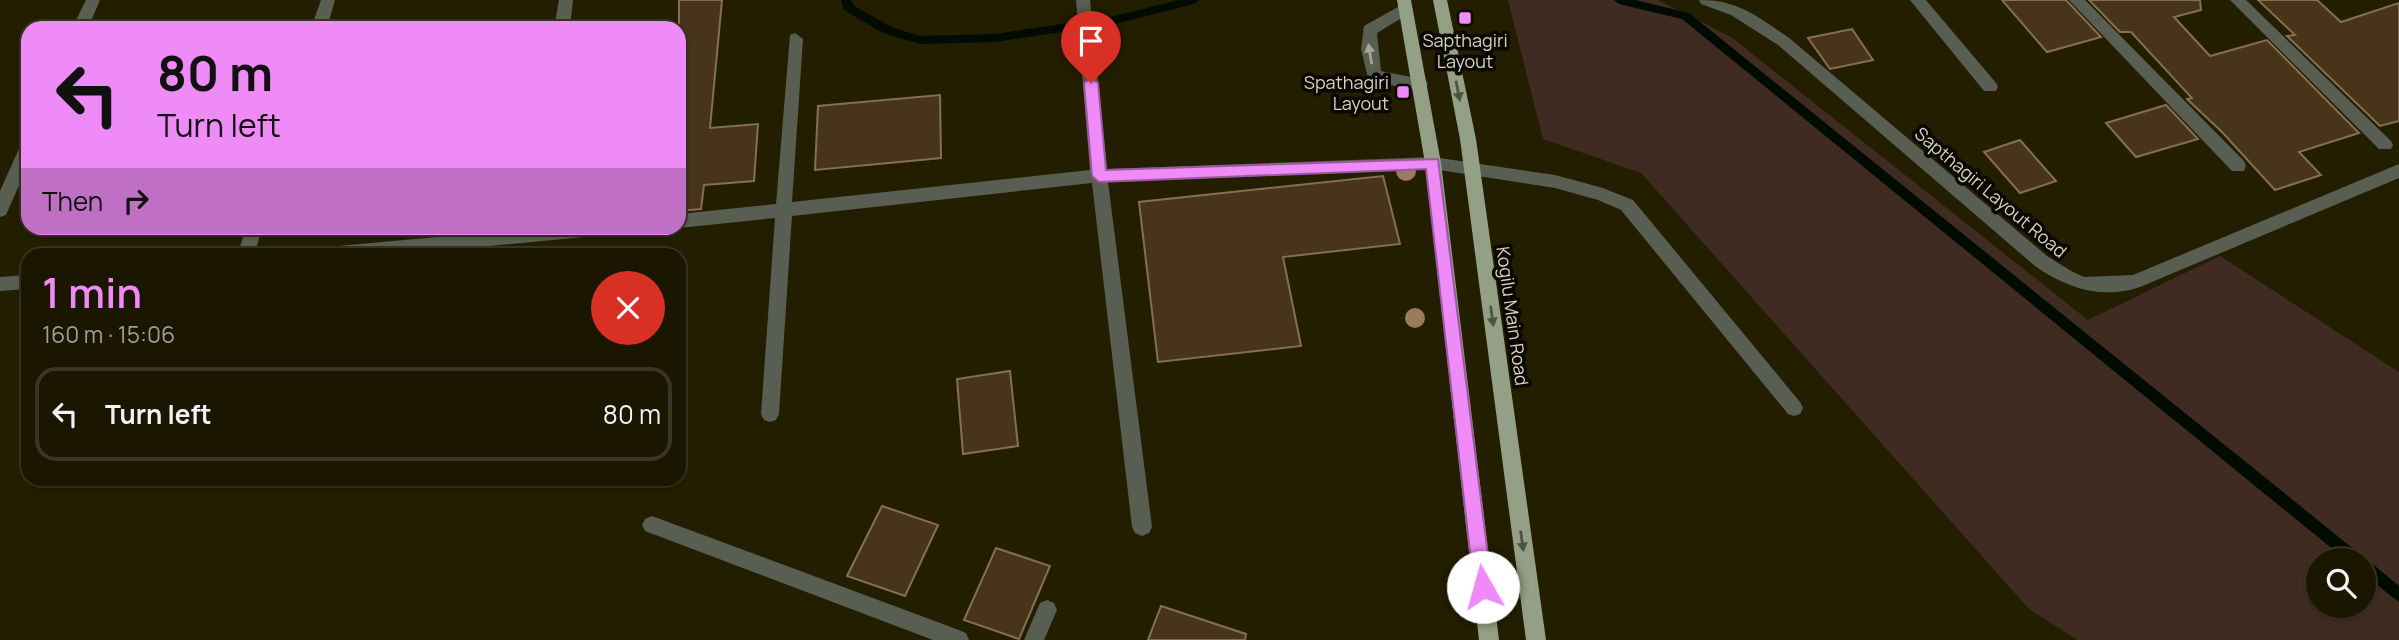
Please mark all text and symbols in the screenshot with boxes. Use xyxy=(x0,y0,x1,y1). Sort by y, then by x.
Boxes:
marker: Sapthagiri Layout xyxy=(1457,10,1473,26)
pin xyxy=(1061,11,1121,83)
icon: arrive xyxy=(1072,22,1110,60)
place label: Sapthagiri Layout xyxy=(1422,28,1508,73)
text: 80 m xyxy=(157,39,273,106)
one-way arrow xyxy=(1365,43,1376,65)
icon: left xyxy=(42,49,133,140)
place label: Spathagiri Layout xyxy=(1304,70,1389,115)
one-way arrow xyxy=(1452,80,1463,102)
marker: Spathagiri Layout xyxy=(1395,84,1411,100)
text: Turn left xyxy=(157,103,281,147)
street label: Sapthagiri Layout Road xyxy=(1910,121,2072,263)
icon: right xyxy=(117,182,155,220)
text: Then xyxy=(42,183,103,219)
street label: Kogilu Main Road xyxy=(1491,245,1535,387)
text: 1 min xyxy=(42,263,142,321)
button: close xyxy=(591,271,665,345)
one-way arrow xyxy=(1486,305,1497,327)
text: 160 m · 15:06 xyxy=(42,318,175,350)
icon: left xyxy=(46,395,84,433)
text: Turn left xyxy=(105,396,212,432)
text: 80 m xyxy=(603,396,661,432)
one-way arrow xyxy=(1517,530,1528,552)
map controls xyxy=(2306,548,2376,618)
button: search xyxy=(2306,548,2376,618)
position arrow xyxy=(1446,550,1520,624)

